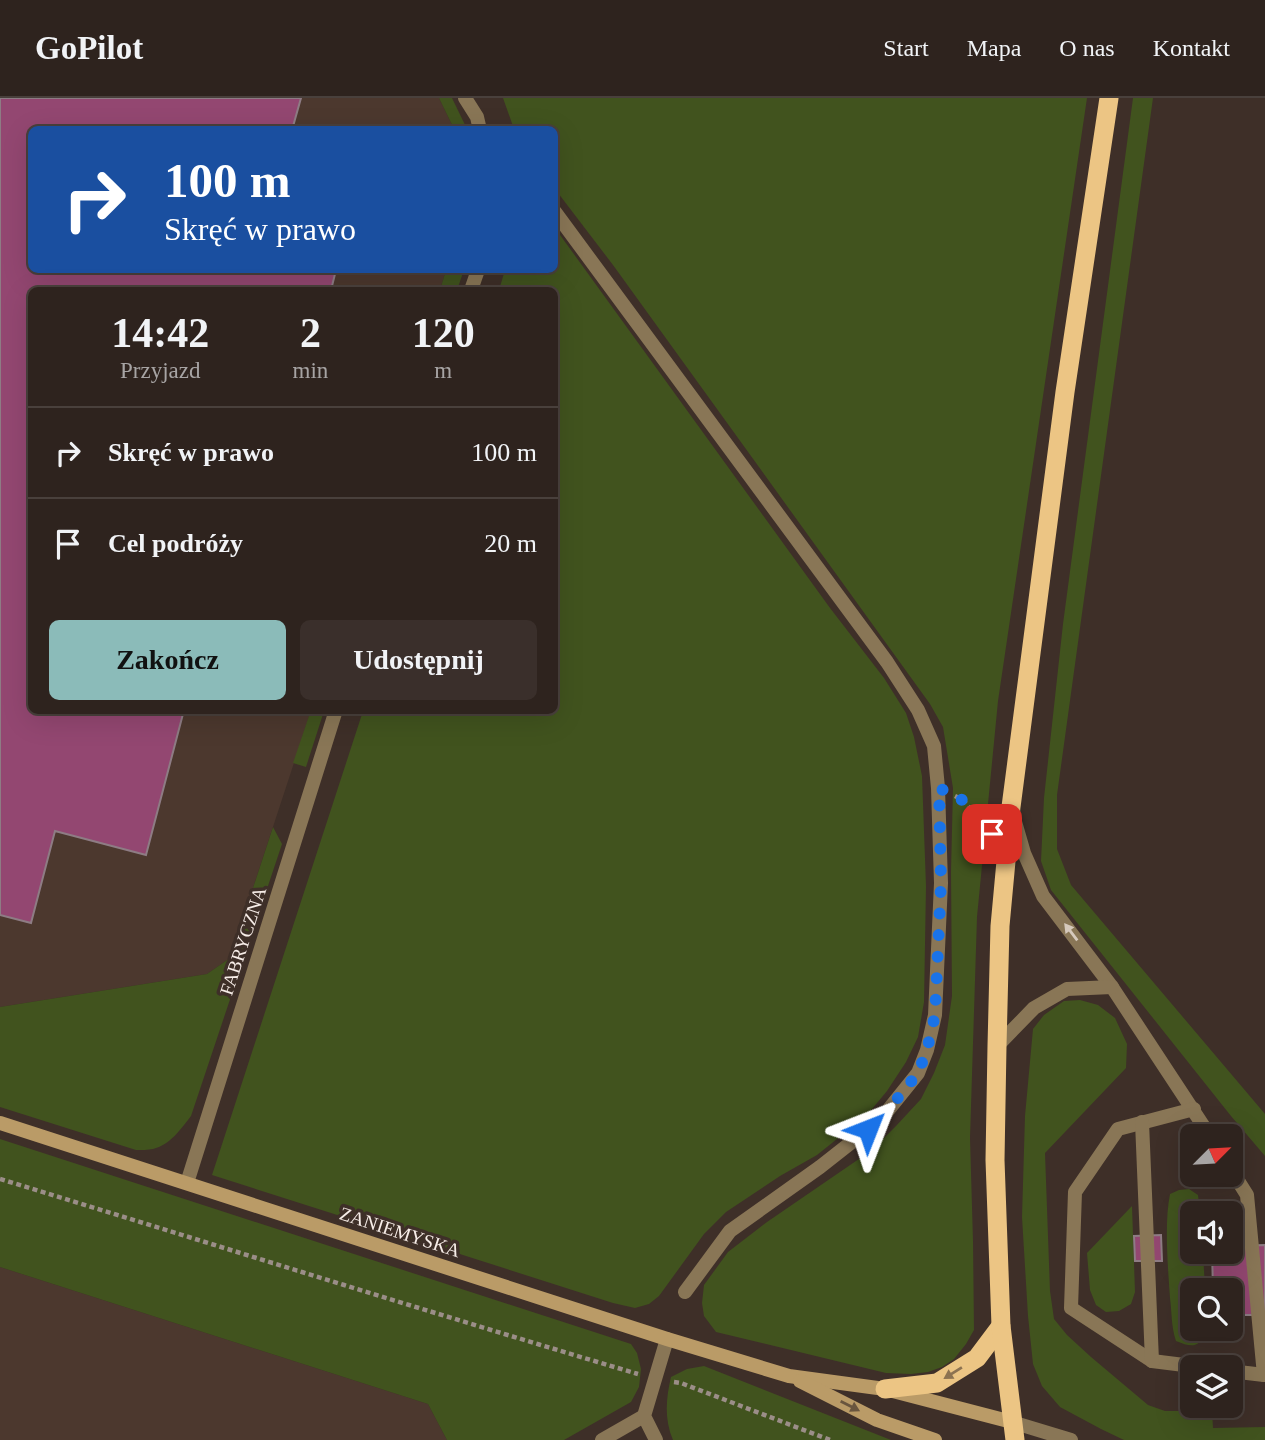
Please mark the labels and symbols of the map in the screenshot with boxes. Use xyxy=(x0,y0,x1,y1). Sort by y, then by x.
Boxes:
pin xyxy=(962,804,1022,864)
street label: FABRYCZNA xyxy=(216,884,270,998)
one-way arrow xyxy=(1064,923,1078,942)
position arrow xyxy=(831,1092,905,1166)
north arrow xyxy=(1180,1124,1242,1186)
street label: ZANIEMYSKA xyxy=(337,1203,463,1261)
one-way arrow xyxy=(943,1367,962,1380)
one-way arrow xyxy=(840,1401,860,1412)

